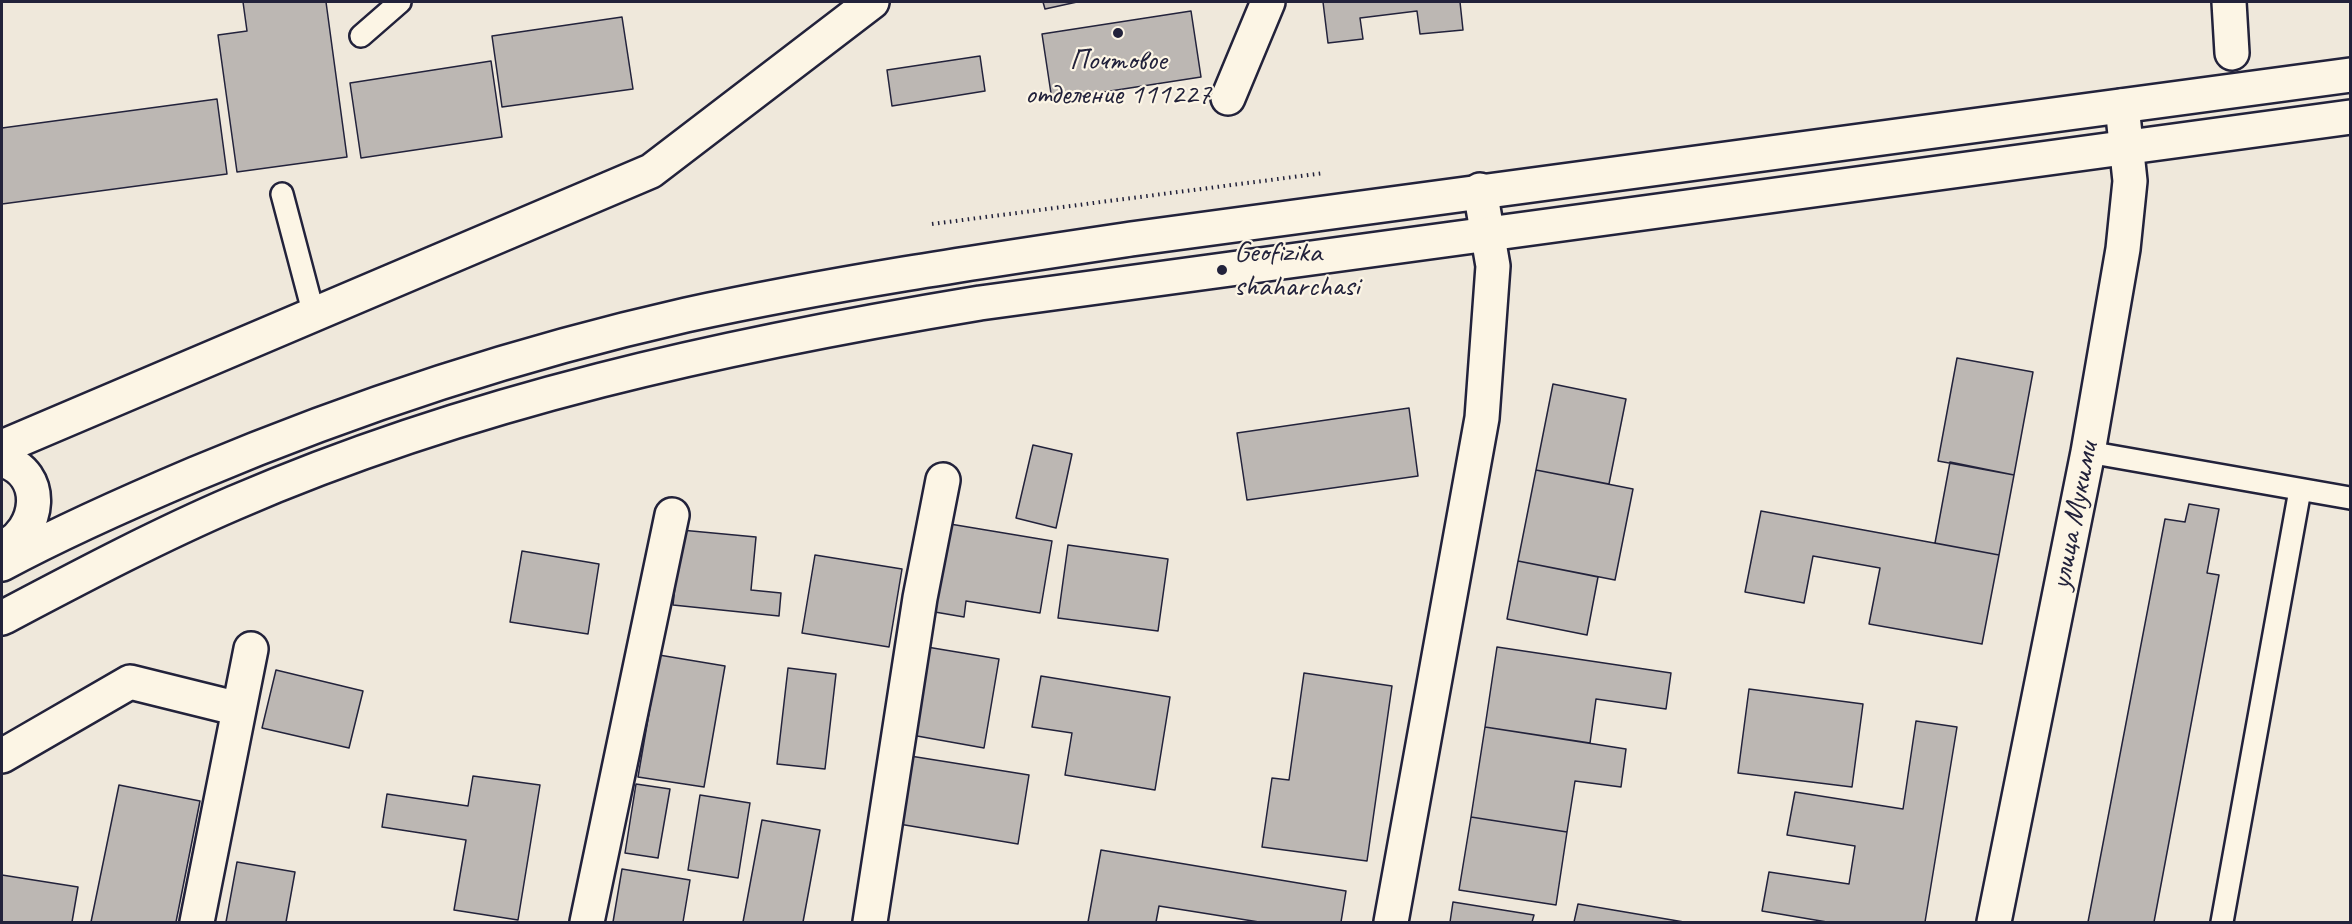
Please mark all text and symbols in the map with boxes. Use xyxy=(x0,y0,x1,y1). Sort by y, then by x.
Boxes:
marker: Почтовое отделение 111227 xyxy=(1111,26,1125,40)
place label: Почтовое отделение 111227 xyxy=(1025,43,1211,113)
place label: Geofizika shaharchasi xyxy=(1234,235,1360,306)
marker: Geofizika shaharchasi xyxy=(1215,263,1229,277)
street label: улица Мукими xyxy=(2043,439,2107,593)

